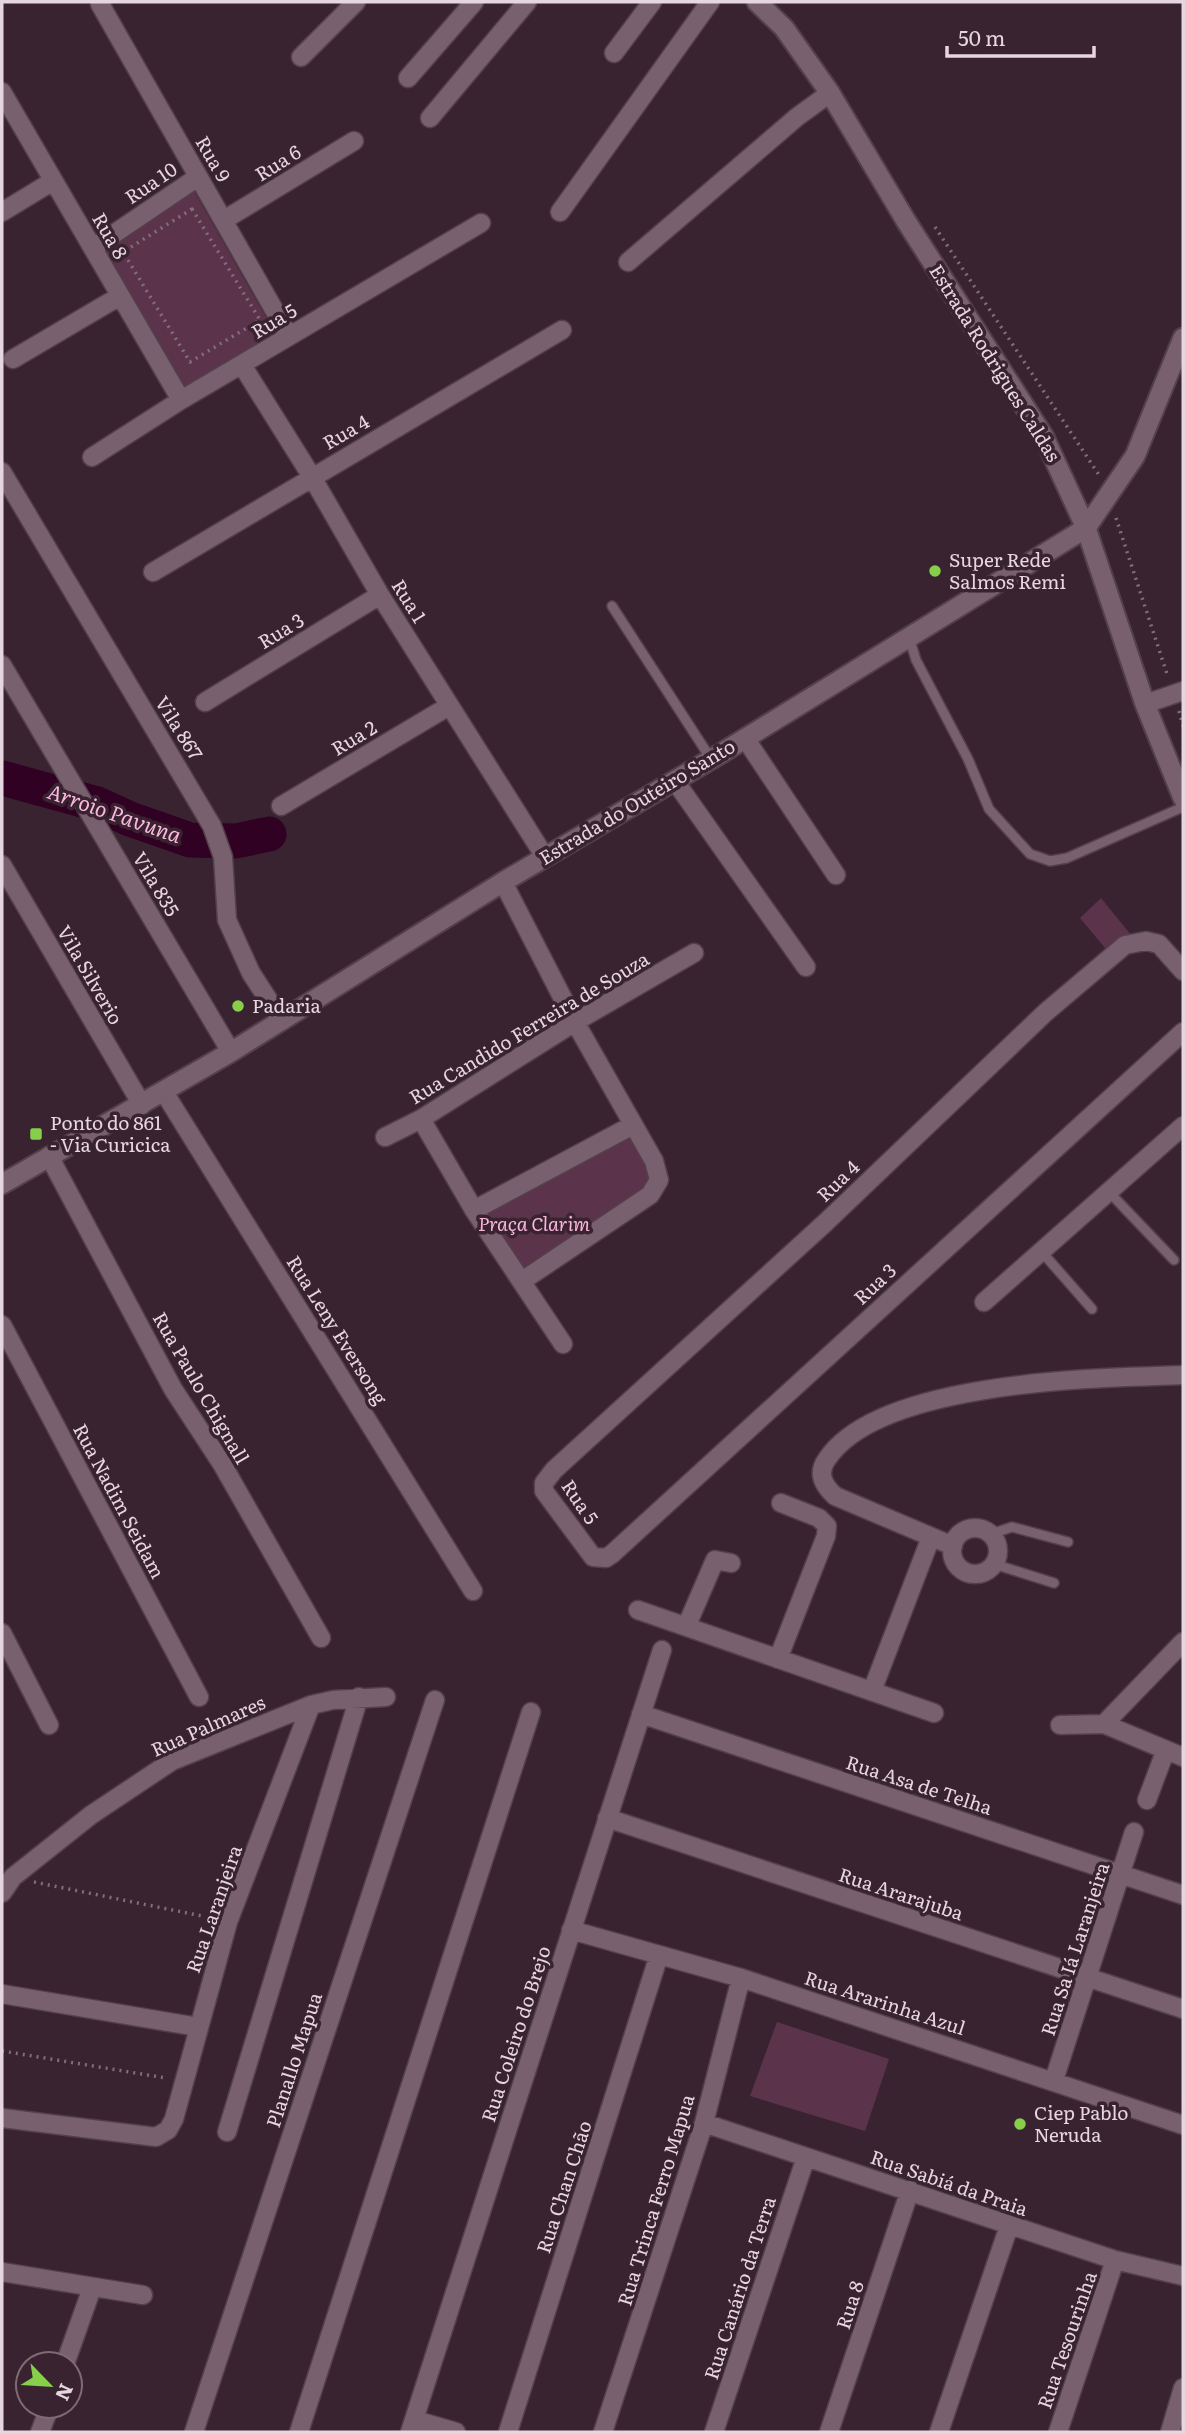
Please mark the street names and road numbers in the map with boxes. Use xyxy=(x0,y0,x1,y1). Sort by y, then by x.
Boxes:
street label: Rua 9 xyxy=(190,130,238,187)
street label: Rua 6 xyxy=(249,137,306,187)
street label: Rua 10 xyxy=(119,154,182,210)
street label: Rua 8 xyxy=(86,207,135,264)
street label: Estrada Rodrigues Caldas xyxy=(924,258,1068,467)
street label: Rua 5 xyxy=(245,295,302,345)
street label: Rua 4 xyxy=(317,406,374,456)
street label: Rua 1 xyxy=(386,573,434,628)
street label: Rua 3 xyxy=(252,605,309,655)
street label: Vila 867 xyxy=(149,690,211,765)
street label: Rua 2 xyxy=(325,713,382,762)
street label: Estrada do Outeiro Santo xyxy=(533,731,740,871)
street label: Vila 835 xyxy=(127,846,187,921)
street label: Vila Silverio xyxy=(51,920,131,1029)
street label: Rua Candido Ferreira de Souza xyxy=(403,944,654,1110)
street label: Rua 4 xyxy=(810,1153,865,1208)
street label: Rua Leny Eversong xyxy=(281,1250,395,1410)
street label: Rua 3 xyxy=(847,1256,902,1310)
street label: Rua Paulo Chignall xyxy=(147,1306,257,1469)
street label: Rua Nadim Seidam xyxy=(67,1418,173,1583)
street label: Rua 5 xyxy=(556,1473,606,1530)
street label: Rua Palmares xyxy=(146,1687,270,1763)
street label: Rua Asa de Telha xyxy=(843,1747,997,1821)
street label: Rua Laranjeira xyxy=(178,1840,248,1976)
street label: Rua Sa Iá Laranjeira xyxy=(1033,1858,1116,2039)
street label: Rua Ararajuba xyxy=(835,1860,968,1927)
street label: Rua Coleiro do Brejo xyxy=(473,1942,557,2125)
street label: Rua Ararinha Azul xyxy=(801,1963,969,2041)
street label: Planallo Mapua xyxy=(258,1988,328,2131)
street label: Rua Trinca Ferro Mapua xyxy=(610,2090,701,2309)
street label: Rua Chan Chão xyxy=(528,2117,598,2257)
street label: Rua Sabiá da Praia xyxy=(867,2142,1032,2222)
street label: Rua Canário da Terra xyxy=(696,2192,782,2383)
street label: Rua Tesourinha xyxy=(1029,2266,1103,2412)
street label: Rua 8 xyxy=(828,2277,870,2333)

